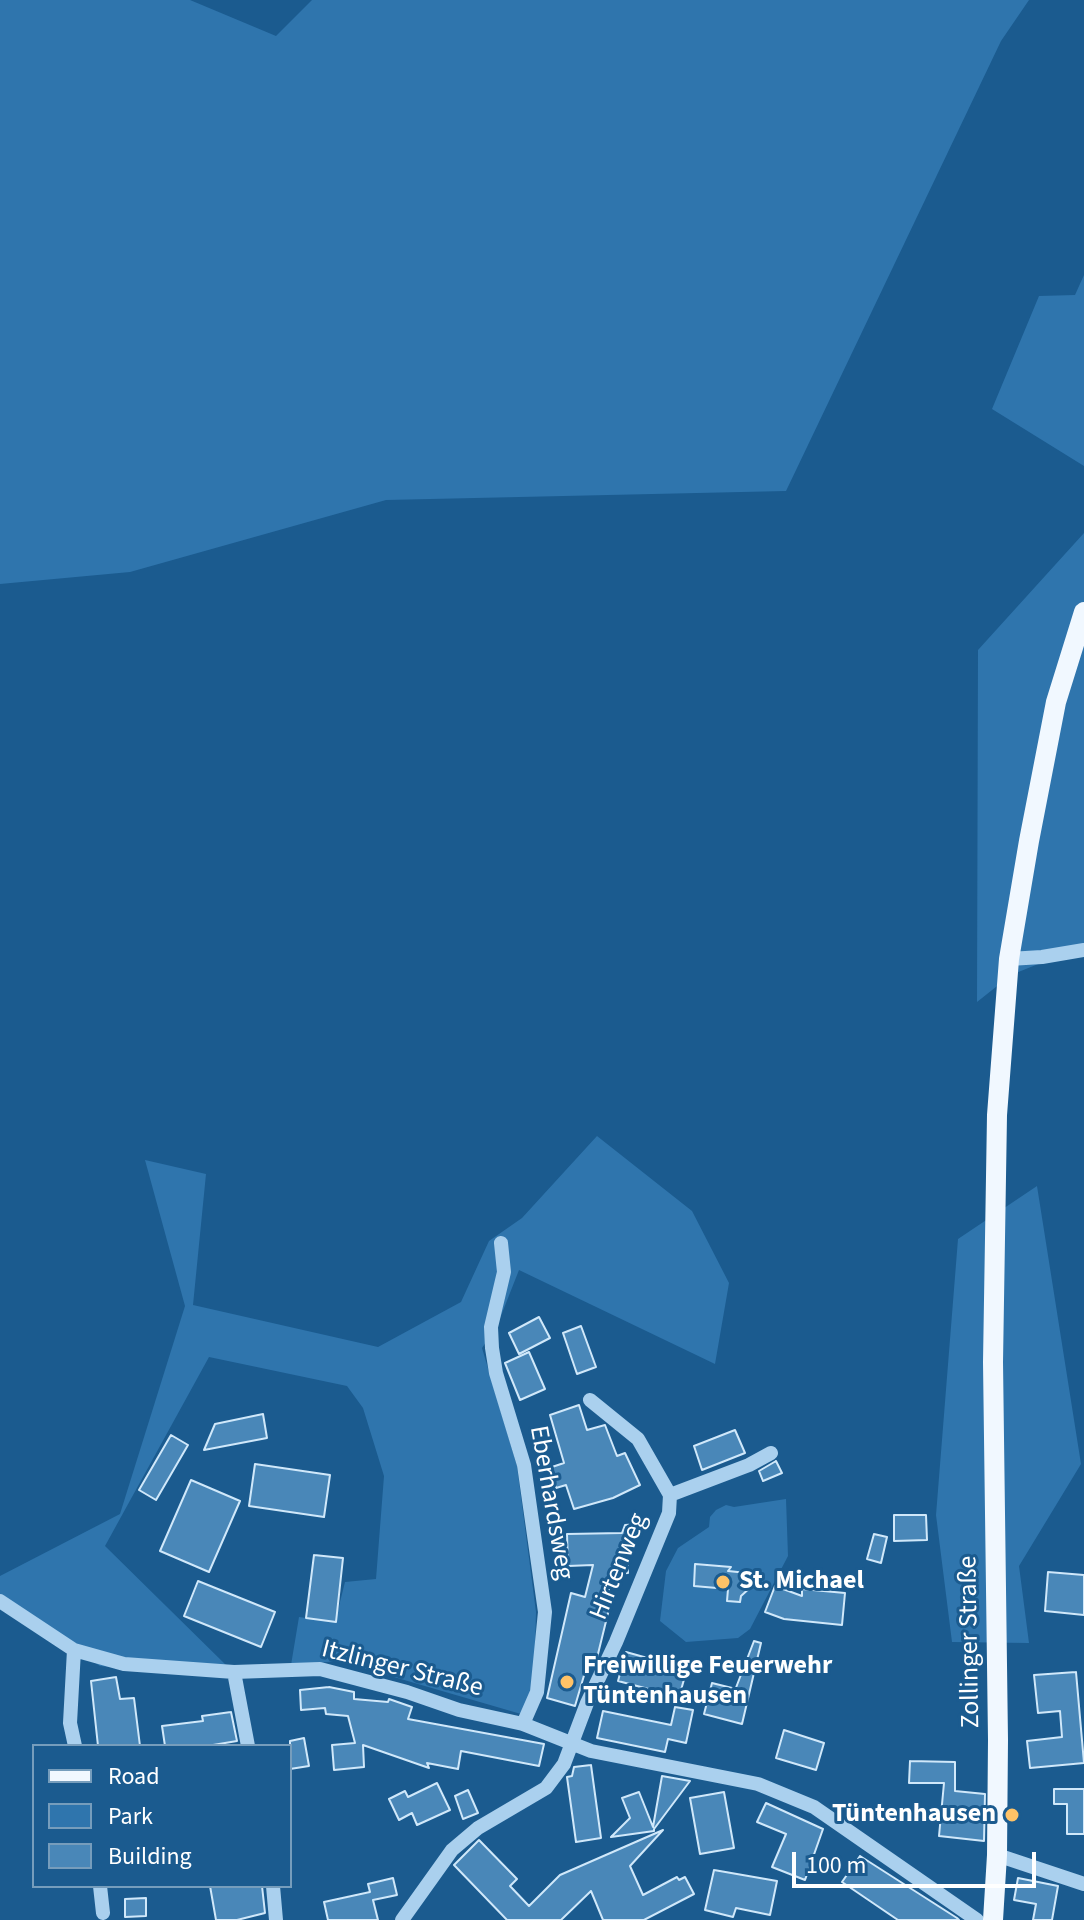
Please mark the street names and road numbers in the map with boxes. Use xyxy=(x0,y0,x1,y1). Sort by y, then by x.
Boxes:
street label: Eberhardsweg xyxy=(521,1424,579,1582)
street label: Hirtenweg xyxy=(585,1509,655,1625)
street label: Zollinger Straße xyxy=(954,1555,988,1729)
street label: Itzlinger Straße xyxy=(318,1635,486,1705)

